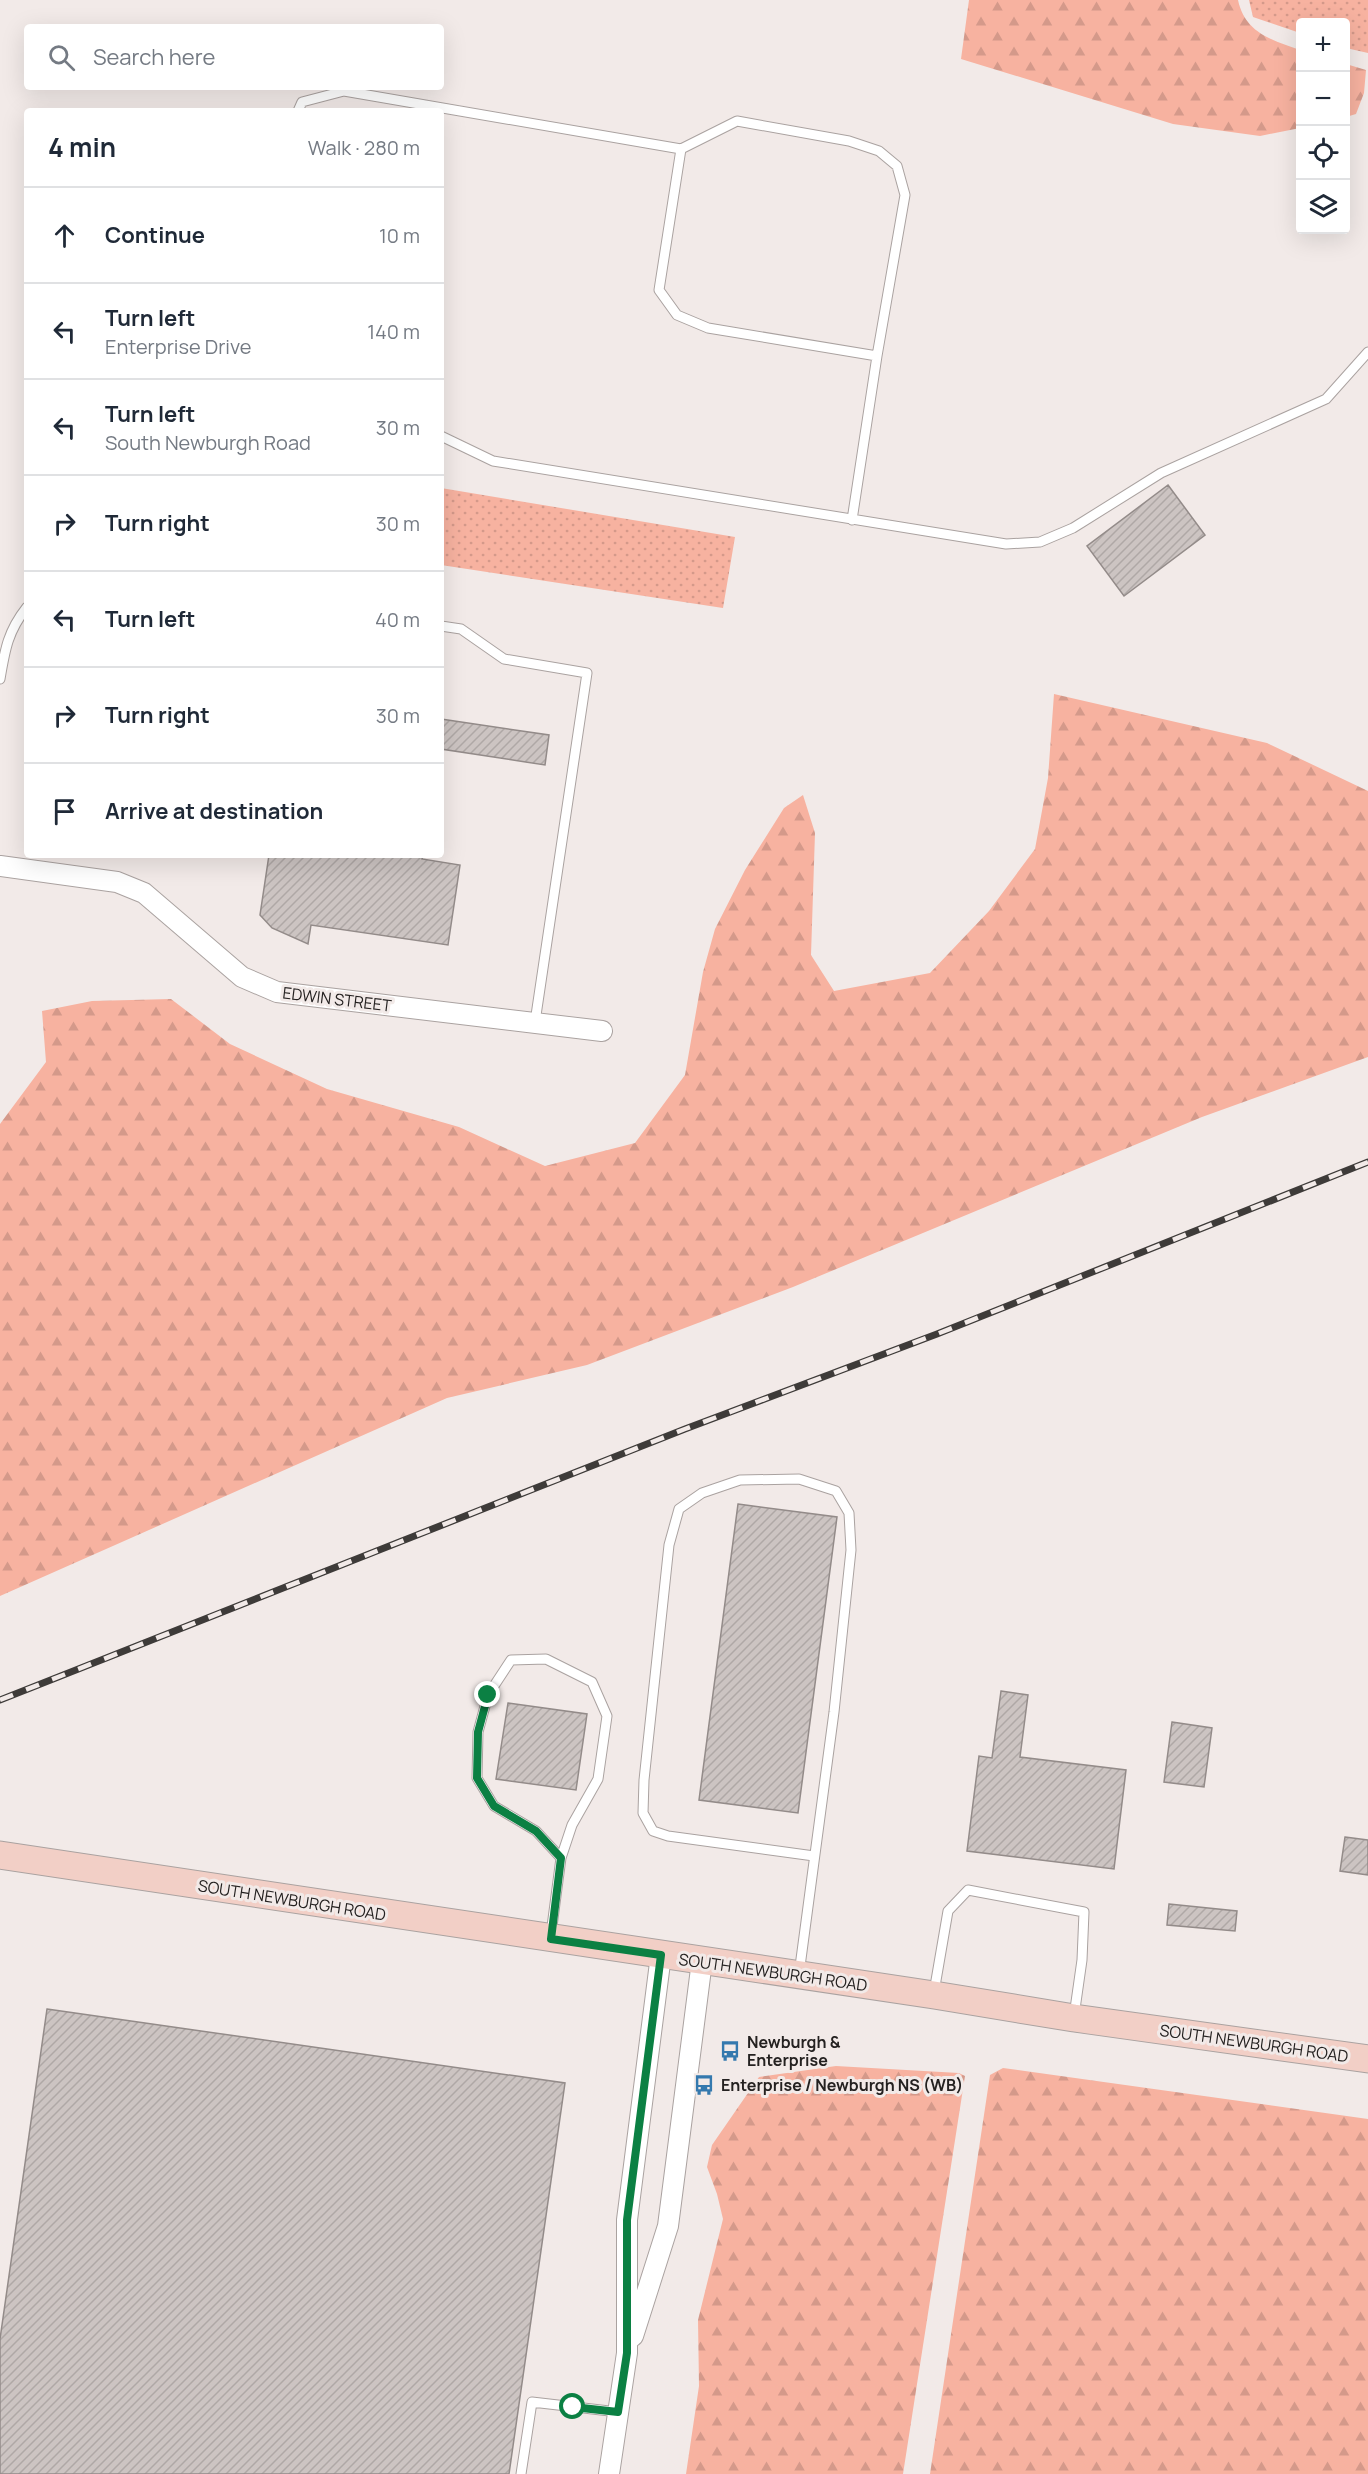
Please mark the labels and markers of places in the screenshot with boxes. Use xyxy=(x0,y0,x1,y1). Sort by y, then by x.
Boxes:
place label: Newburgh & Enterprise xyxy=(747,2031,841,2071)
bus stop icon: Newburgh & Enterprise xyxy=(718,2039,742,2063)
bus stop icon: Enterprise / Newburgh NS (WB) xyxy=(692,2073,716,2097)
place label: Enterprise / Newburgh NS (WB) xyxy=(721,2074,963,2096)

